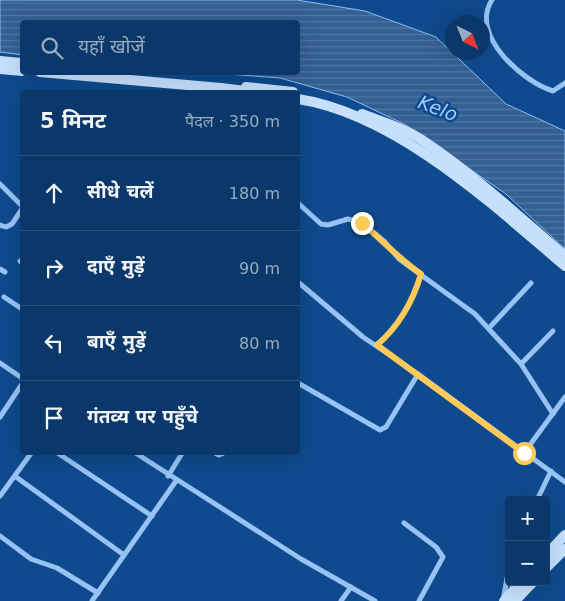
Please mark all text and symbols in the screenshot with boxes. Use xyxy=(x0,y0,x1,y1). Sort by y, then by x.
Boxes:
north arrow xyxy=(445,15,490,60)
search box xyxy=(20,20,300,75)
icon: search xyxy=(38,34,66,62)
text: यहाँ खोजें xyxy=(78,35,145,57)
water label: Kelo xyxy=(415,90,461,126)
text: 5 मिनट xyxy=(40,109,106,133)
text: पैदल · 350 m xyxy=(185,112,280,131)
icon: ahead xyxy=(40,179,68,207)
text: सीधे चलें xyxy=(87,180,154,202)
text: 180 m xyxy=(229,184,280,203)
route end xyxy=(351,212,374,235)
icon: right xyxy=(40,254,68,282)
text: दाएँ मुड़ें xyxy=(87,255,145,277)
text: 90 m xyxy=(239,259,280,278)
icon: left xyxy=(40,329,68,357)
text: बाएँ मुड़ें xyxy=(87,330,146,352)
text: 80 m xyxy=(239,334,280,353)
icon: arrive xyxy=(40,404,68,432)
text: गंतव्य पर पहुँचे xyxy=(87,405,198,427)
route start xyxy=(513,442,536,465)
map controls xyxy=(505,496,550,586)
button: + xyxy=(505,496,550,541)
button: − xyxy=(505,541,550,586)

